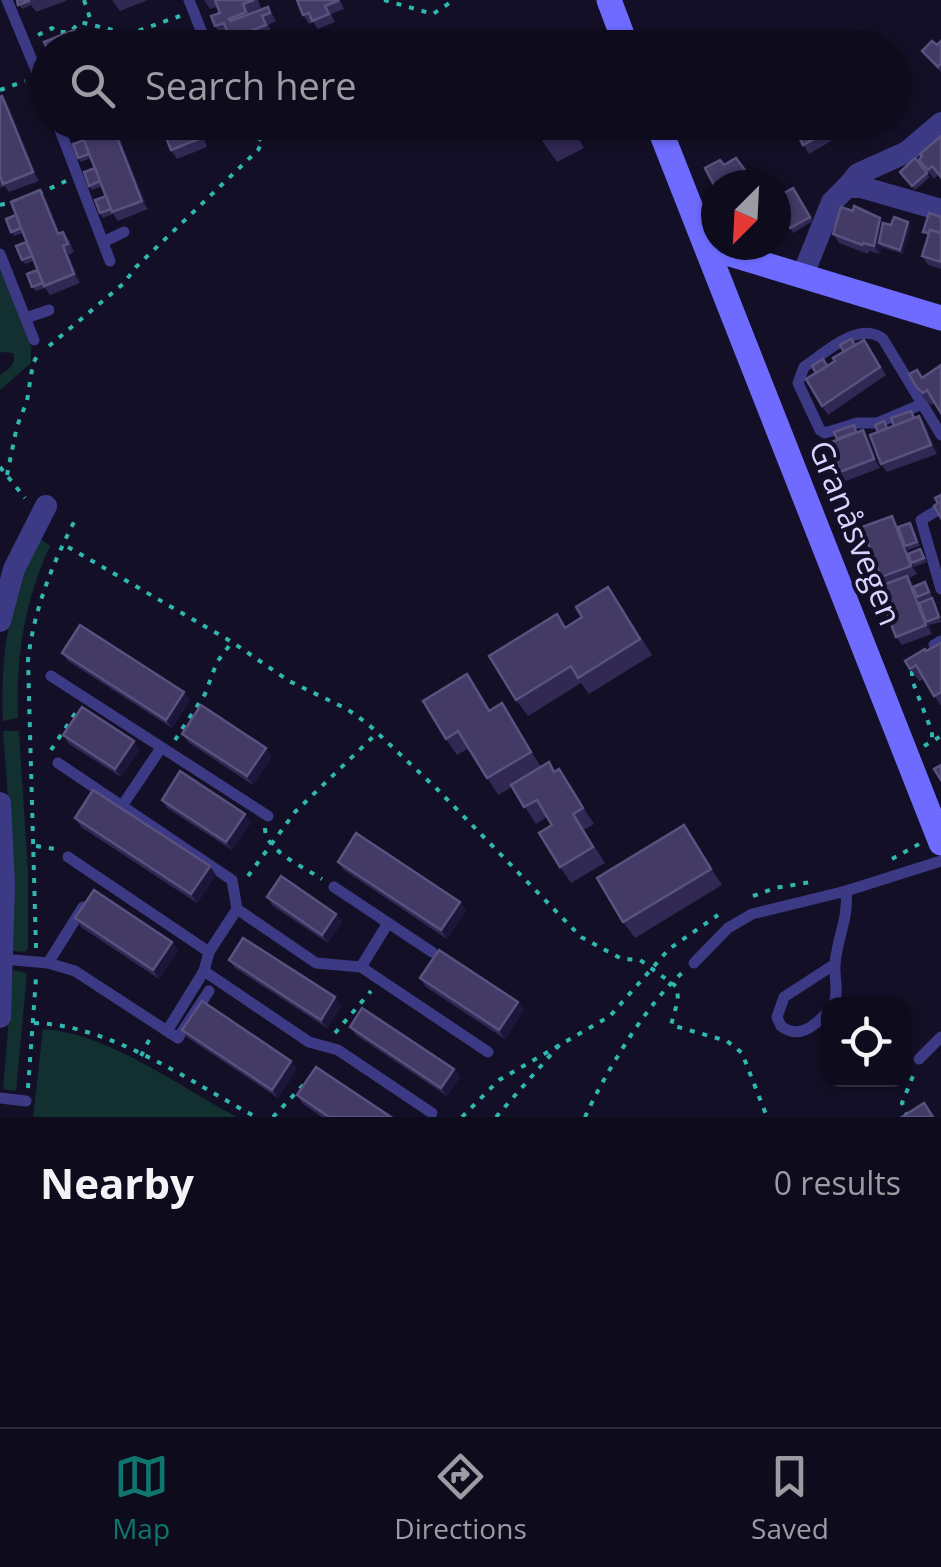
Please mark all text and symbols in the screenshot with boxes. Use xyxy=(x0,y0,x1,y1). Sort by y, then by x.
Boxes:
search box xyxy=(30,30,911,140)
icon: search xyxy=(65,58,120,113)
text: Search here xyxy=(145,59,357,111)
north arrow xyxy=(701,170,791,260)
street label: Granåsvegen xyxy=(800,434,913,631)
map controls xyxy=(821,997,911,1087)
button: locate xyxy=(821,997,911,1087)
text: Nearby xyxy=(40,1154,194,1211)
text: 0 results xyxy=(774,1161,901,1204)
tab: Map xyxy=(112,1449,170,1547)
tab: Directions xyxy=(394,1449,527,1547)
tab: Saved xyxy=(751,1449,829,1547)

